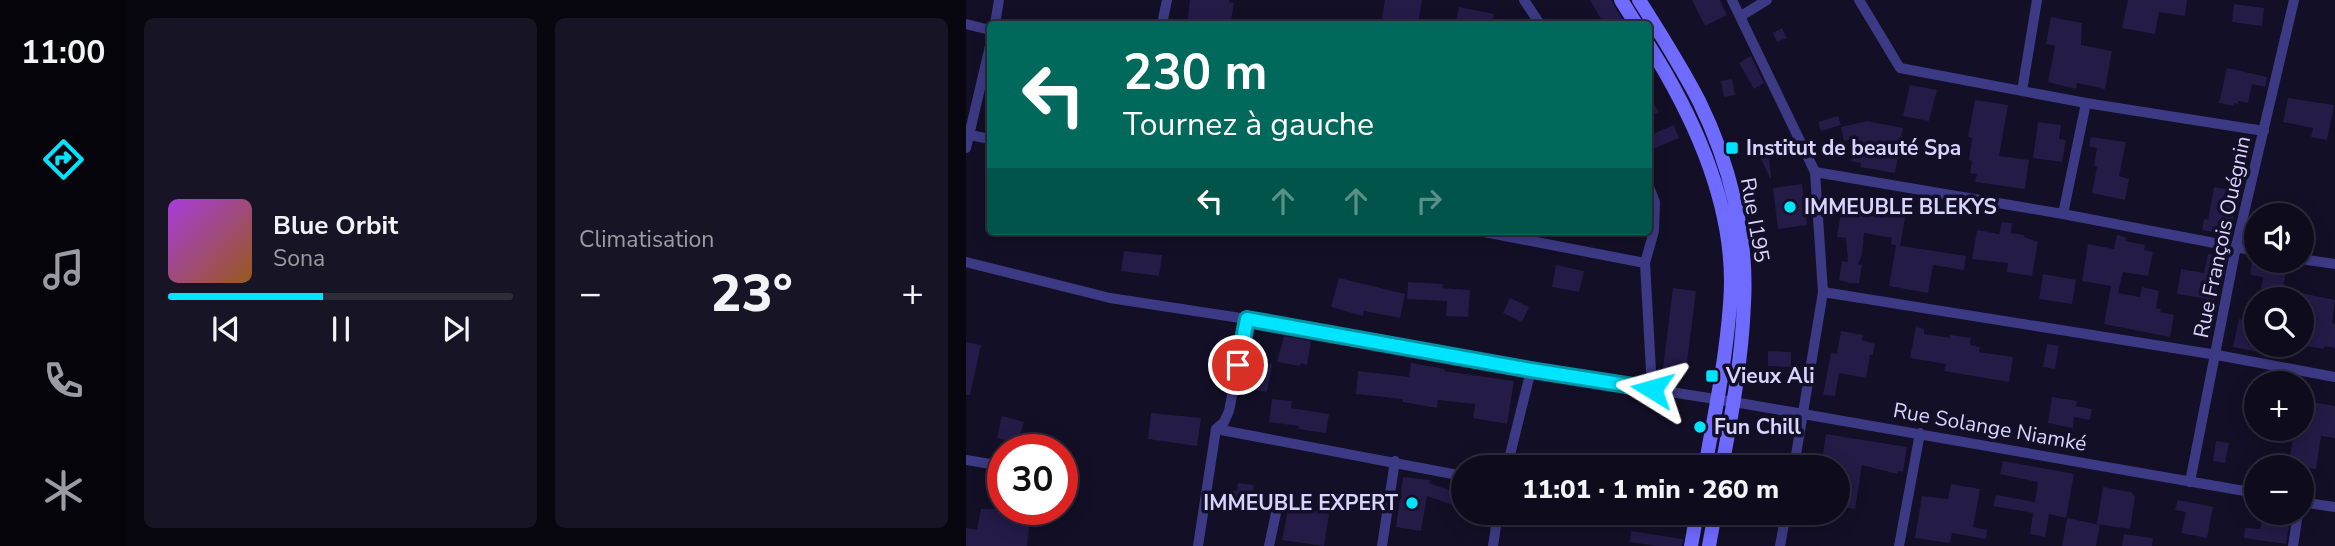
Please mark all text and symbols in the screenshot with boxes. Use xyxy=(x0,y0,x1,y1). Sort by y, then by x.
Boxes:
text: 11:00 xyxy=(21,31,105,74)
text: 230 m xyxy=(1123,39,1267,106)
icon: left xyxy=(1008,49,1099,140)
text: Tournez à gauche xyxy=(1123,103,1374,146)
street label: Rue François Ouégnin xyxy=(2187,133,2257,341)
place label: Institut de beauté Spa xyxy=(1746,134,1961,162)
icon: directions xyxy=(39,135,88,184)
marker: Institut de beauté Spa xyxy=(1724,140,1740,156)
street label: Rue I195 xyxy=(1734,175,1776,265)
icon: left xyxy=(1191,182,1229,220)
icon: ahead xyxy=(1264,182,1302,220)
icon: ahead xyxy=(1337,182,1375,220)
icon: right xyxy=(1410,182,1448,220)
place label: IMMEUBLE BLEKYS xyxy=(1804,193,1997,221)
marker: IMMEUBLE BLEKYS xyxy=(1782,199,1798,215)
map controls xyxy=(2244,203,2314,525)
button: sound xyxy=(2244,203,2314,273)
text: Blue Orbit xyxy=(273,208,398,243)
text: Climatisation xyxy=(579,224,714,255)
text: Sona xyxy=(273,243,325,274)
icon: music xyxy=(39,245,88,294)
text: 23° xyxy=(710,258,793,329)
text: − xyxy=(579,268,602,319)
text: + xyxy=(901,268,924,319)
button: search xyxy=(2244,287,2314,357)
icon: previous xyxy=(207,310,245,348)
icon: pause xyxy=(322,310,360,348)
icon: next xyxy=(437,310,475,348)
pin xyxy=(1208,335,1268,395)
icon: arrive xyxy=(1219,346,1257,384)
position arrow xyxy=(1615,352,1689,426)
icon: phone xyxy=(39,356,88,405)
place label: Vieux Ali xyxy=(1725,362,1815,390)
marker: Vieux Ali xyxy=(1704,368,1720,384)
button: + xyxy=(2244,371,2314,441)
street label: Rue Solange Niamké xyxy=(1891,396,2089,458)
place label: Fun Chill xyxy=(1714,413,1801,441)
marker: Fun Chill xyxy=(1692,419,1708,435)
speed limit sign: 30 xyxy=(987,434,1078,525)
button: − xyxy=(2244,455,2314,525)
icon: climate xyxy=(39,466,88,515)
text: 11:01 · 1 min · 260 m xyxy=(1522,472,1779,507)
place label: IMMEUBLE EXPERT xyxy=(1203,489,1398,517)
marker: IMMEUBLE EXPERT xyxy=(1404,495,1420,511)

